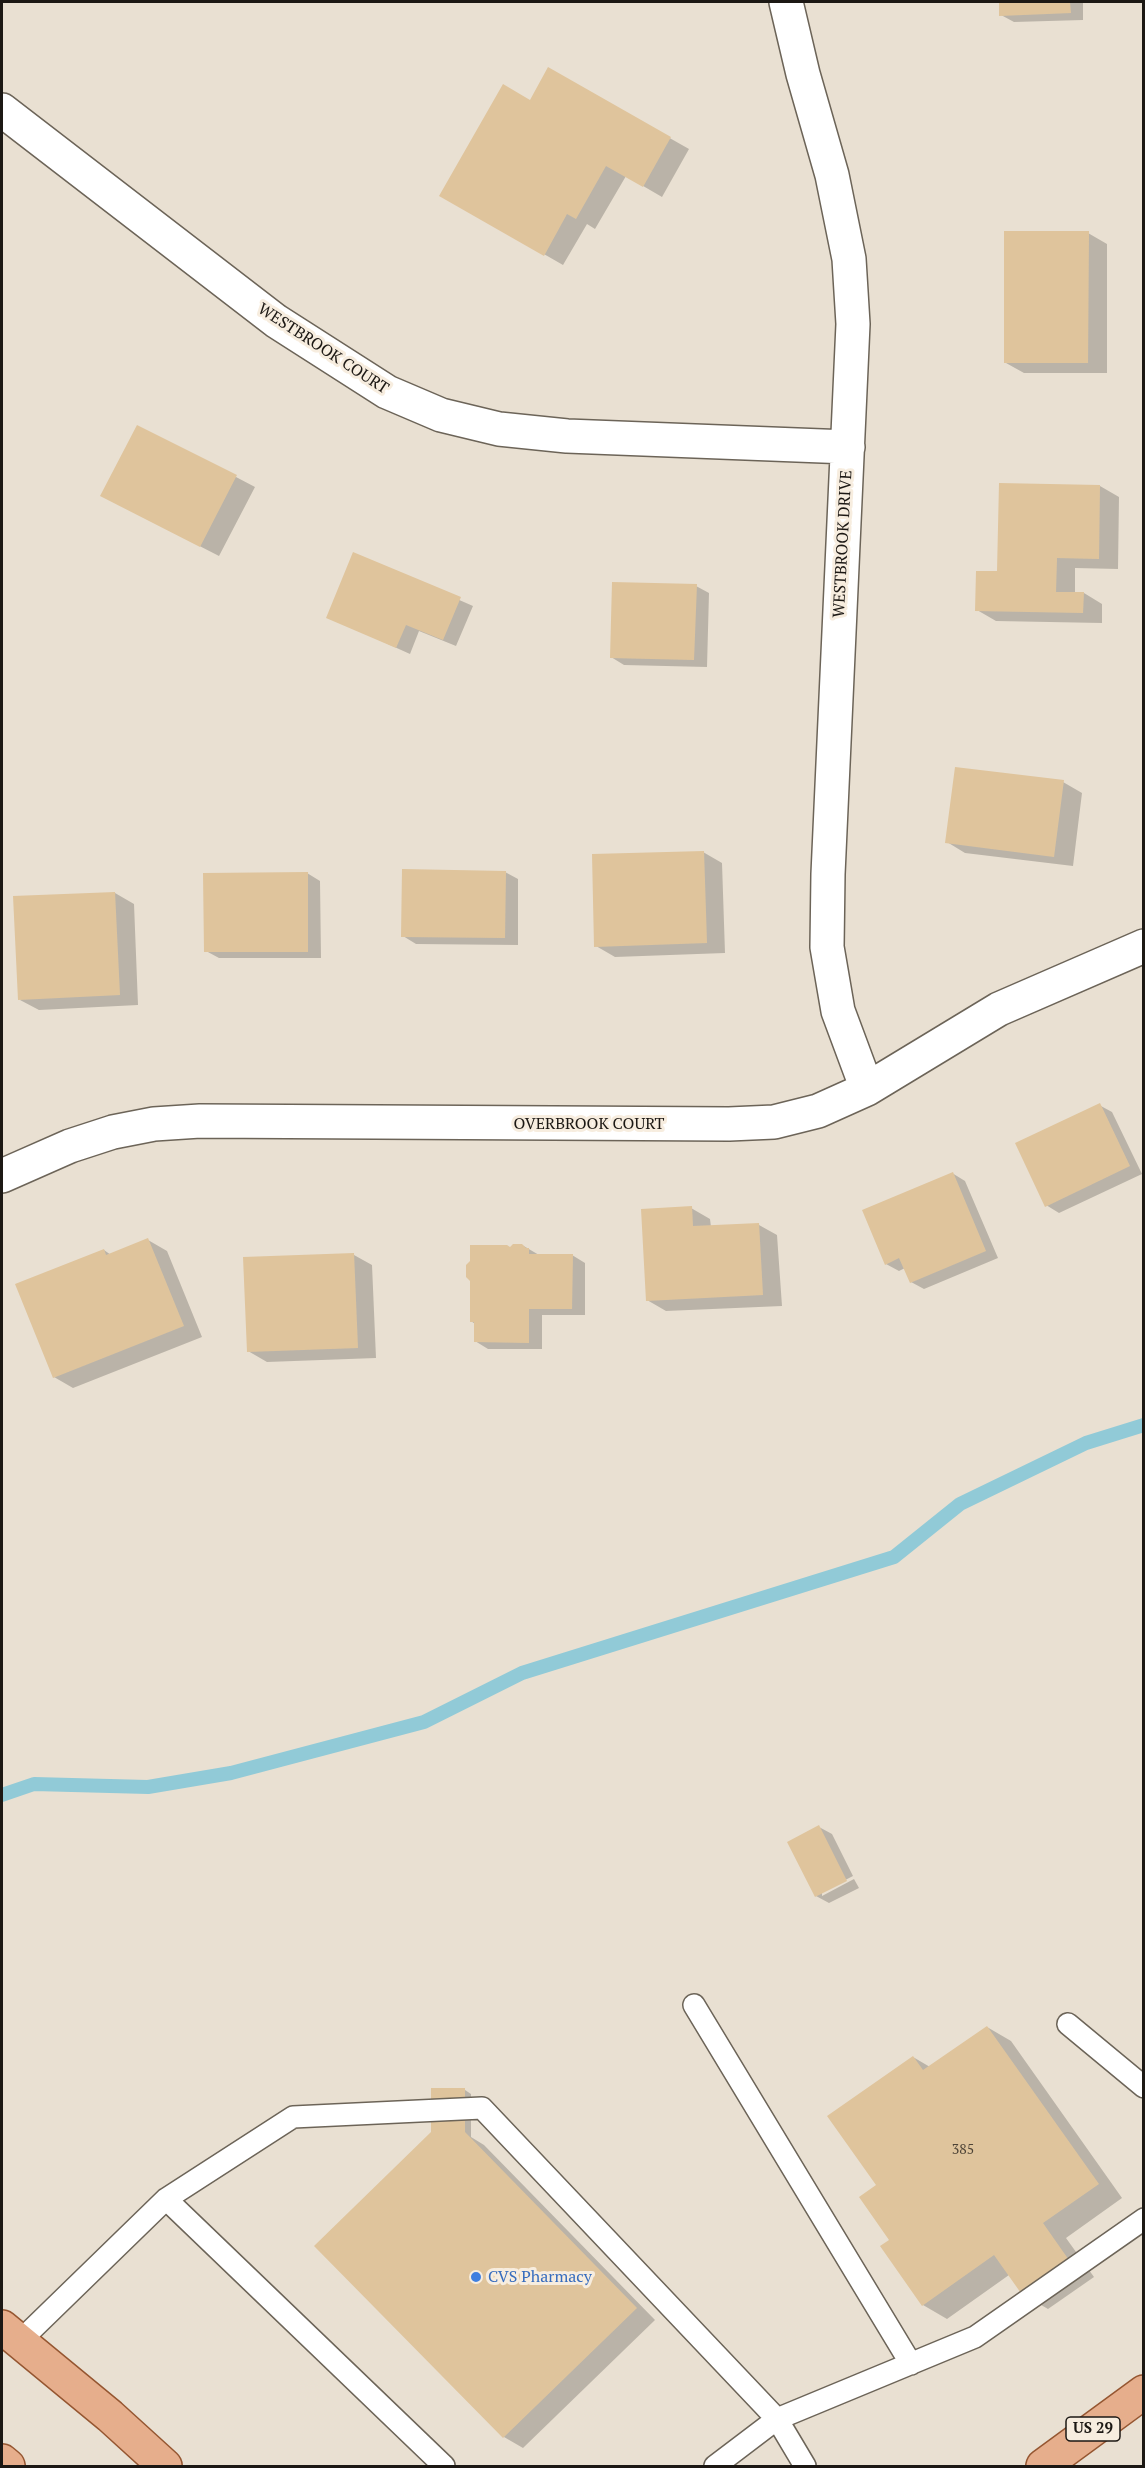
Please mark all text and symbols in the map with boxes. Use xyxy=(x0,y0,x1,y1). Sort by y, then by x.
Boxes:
street label: WESTBROOK COURT xyxy=(254,300,392,398)
street label: WESTBROOK DRIVE xyxy=(830,470,856,618)
street label: OVERBROOK COURT xyxy=(514,1114,664,1134)
house number: 385 xyxy=(952,2142,974,2158)
place label: CVS Pharmacy xyxy=(488,2267,592,2287)
marker: CVS Pharmacy xyxy=(469,2270,483,2284)
road number: US 29 xyxy=(1066,2417,1120,2441)

